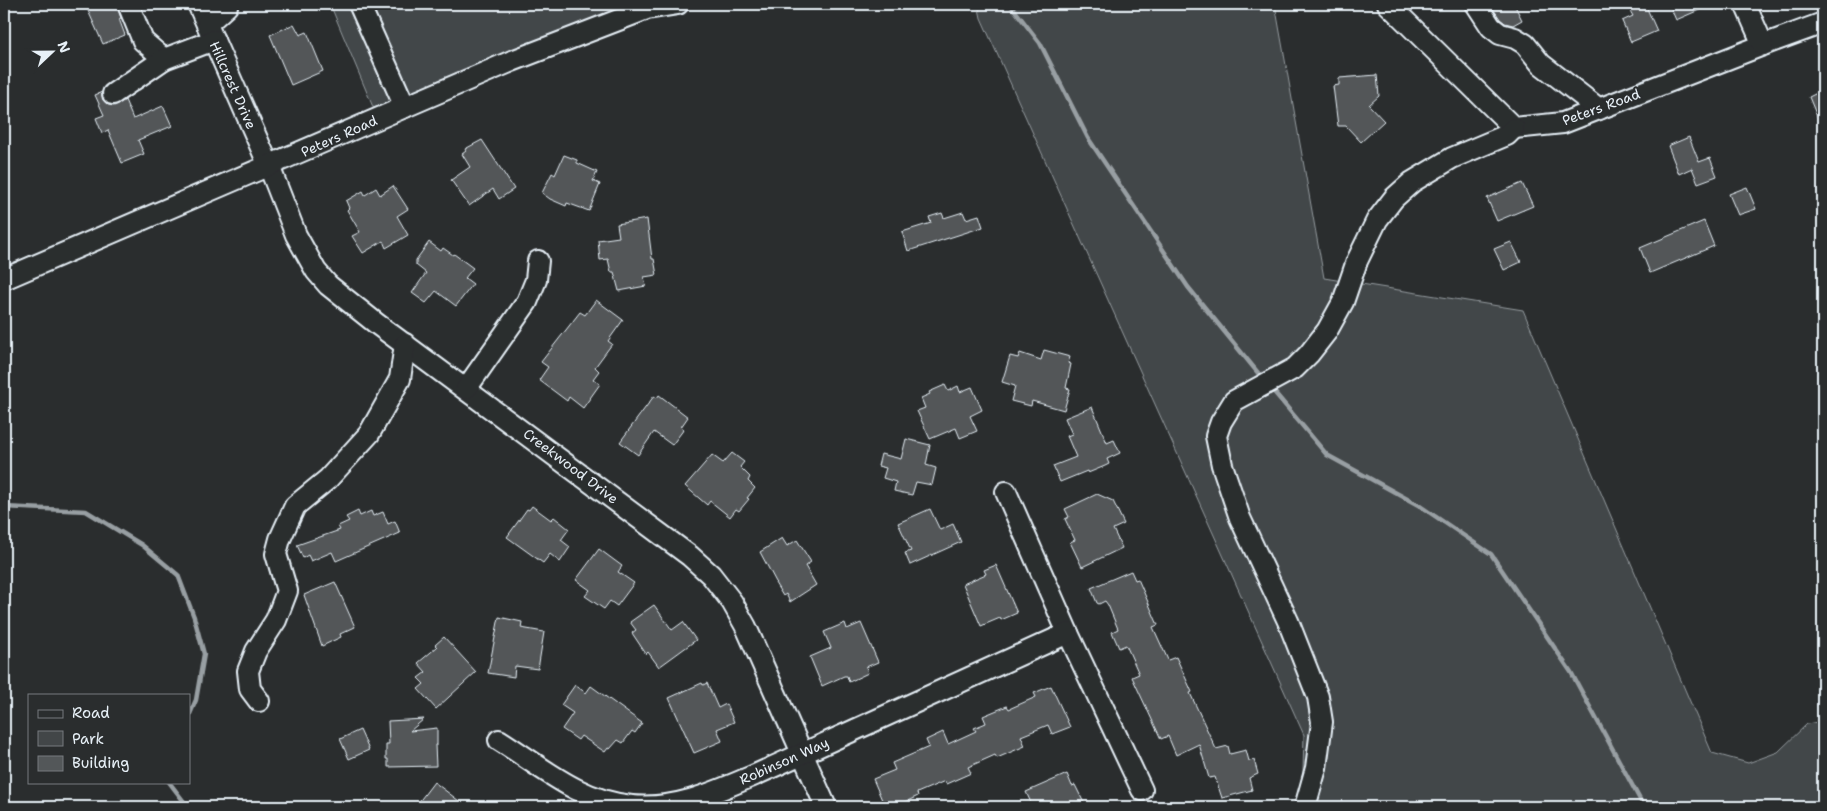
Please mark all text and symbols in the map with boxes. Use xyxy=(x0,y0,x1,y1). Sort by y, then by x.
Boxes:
north arrow xyxy=(28,28,78,78)
street label: Hillcrest Drive xyxy=(206,38,260,132)
text: N xyxy=(54,39,74,56)
street label: Peters Road xyxy=(1560,85,1643,129)
street label: Peters Road xyxy=(298,111,380,161)
street label: Creekwood Drive xyxy=(520,424,622,508)
legend xyxy=(28,694,190,784)
text: Road xyxy=(72,703,110,723)
text: Park xyxy=(72,729,104,749)
street label: Robinson Way xyxy=(737,733,831,789)
text: Building xyxy=(72,753,129,773)

